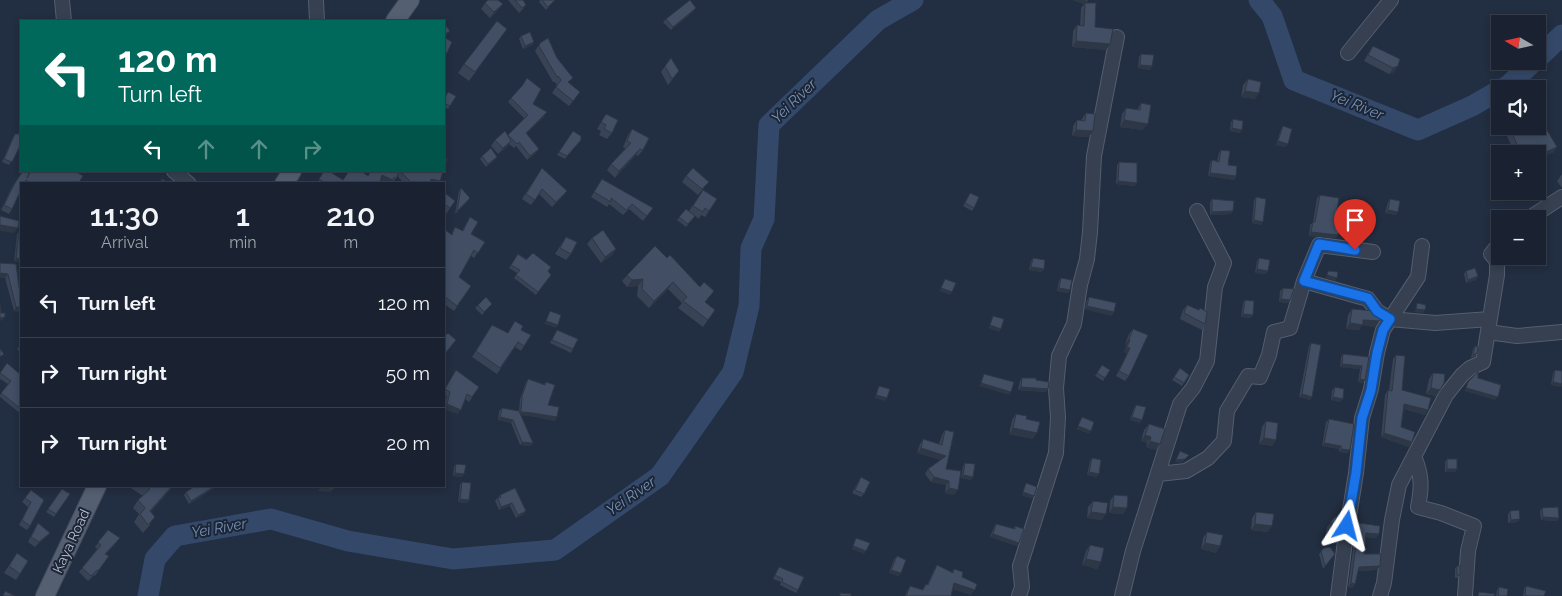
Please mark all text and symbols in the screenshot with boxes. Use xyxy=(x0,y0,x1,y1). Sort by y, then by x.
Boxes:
north arrow xyxy=(1491,15,1546,70)
map controls xyxy=(1491,15,1546,265)
text: 120 m xyxy=(118,39,218,80)
icon: left xyxy=(35,40,100,105)
water label: Yei River xyxy=(768,75,821,127)
button: sound xyxy=(1491,80,1546,135)
text: Turn left xyxy=(118,81,202,107)
water label: Yei River xyxy=(1328,86,1387,124)
icon: left xyxy=(139,135,167,163)
icon: ahead xyxy=(192,135,220,163)
icon: ahead xyxy=(245,135,273,163)
icon: right xyxy=(298,135,326,163)
button: + xyxy=(1491,145,1546,200)
text: 11:30 xyxy=(90,198,159,233)
text: 1 xyxy=(236,198,250,233)
text: 210 xyxy=(326,198,375,233)
pin xyxy=(1334,199,1376,250)
icon: arrive xyxy=(1341,206,1369,234)
button: − xyxy=(1491,210,1546,265)
text: Arrival xyxy=(101,233,148,252)
text: min xyxy=(229,233,257,252)
text: m xyxy=(343,233,358,252)
icon: left xyxy=(35,289,63,317)
text: Turn left xyxy=(78,292,155,314)
text: 120 m xyxy=(378,292,430,314)
icon: right xyxy=(35,359,63,387)
text: Turn right xyxy=(78,362,167,384)
text: 50 m xyxy=(386,362,430,384)
icon: right xyxy=(35,429,63,457)
text: Turn right xyxy=(78,432,167,454)
text: 20 m xyxy=(386,432,430,454)
water label: Yei River xyxy=(603,472,660,519)
position arrow xyxy=(1320,499,1372,551)
street label: Kaya Road xyxy=(49,507,93,575)
water label: Yei River xyxy=(190,514,249,542)

